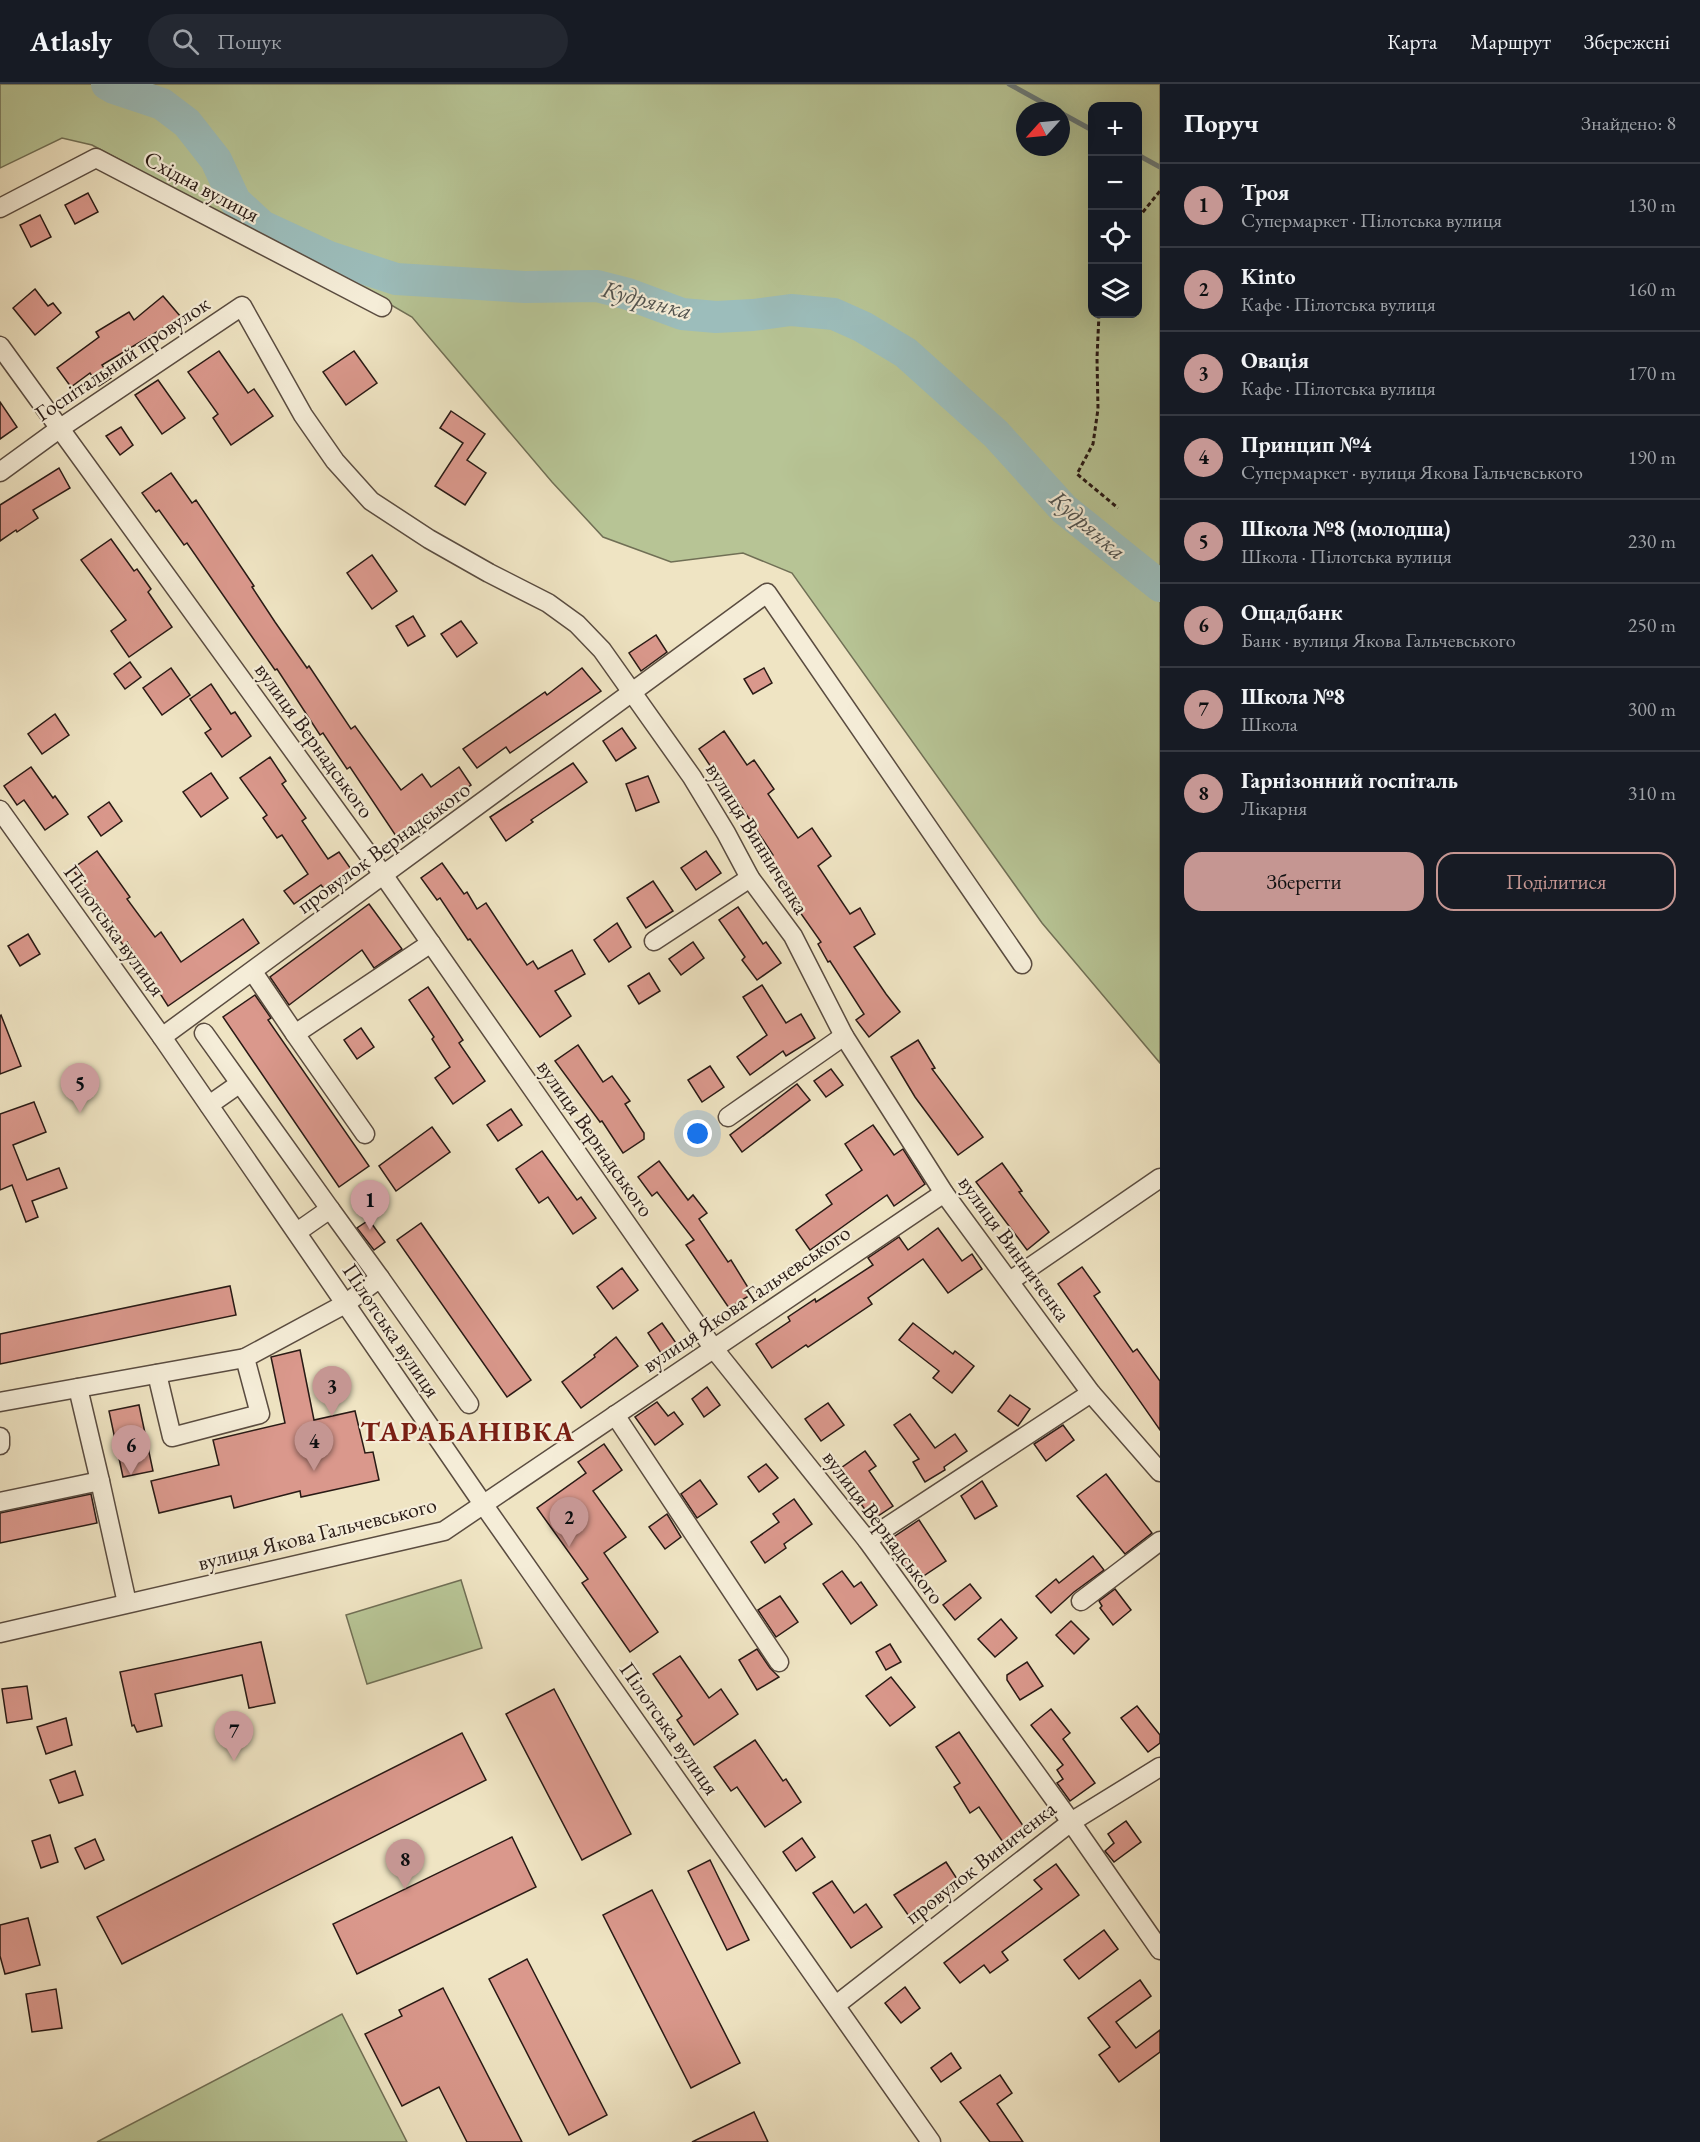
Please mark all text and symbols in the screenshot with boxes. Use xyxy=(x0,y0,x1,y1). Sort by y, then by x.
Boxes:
search box xyxy=(148,14,568,68)
text: Atlasly xyxy=(30,23,112,59)
icon: search xyxy=(169,25,202,58)
text: Пошук xyxy=(217,27,282,56)
text: Карта xyxy=(1387,28,1437,55)
text: Маршрут xyxy=(1470,28,1551,55)
text: Збережені xyxy=(1584,28,1670,55)
north arrow xyxy=(1016,102,1070,156)
map controls xyxy=(1088,102,1142,318)
button: + xyxy=(1088,102,1142,156)
text: Поруч xyxy=(1184,106,1259,140)
text: Знайдено: 8 xyxy=(1581,110,1676,136)
street label: Східна вулиця xyxy=(139,144,265,229)
button: − xyxy=(1088,156,1142,210)
text: Троя xyxy=(1241,178,1289,207)
text: 1 xyxy=(1198,192,1209,218)
text: 130 m xyxy=(1628,192,1676,218)
text: Супермаркет · Пілотська вулиця xyxy=(1241,207,1502,233)
button: locate xyxy=(1088,210,1142,264)
text: Kinto xyxy=(1241,262,1296,291)
button: layers xyxy=(1088,264,1142,318)
water label: Кудрянка xyxy=(598,272,695,326)
text: 2 xyxy=(1198,276,1209,302)
text: 160 m xyxy=(1628,276,1676,302)
street label: Госпітальний провулок xyxy=(29,289,216,428)
text: Кафе · Пілотська вулиця xyxy=(1241,291,1436,317)
text: Овація xyxy=(1241,346,1309,375)
text: 3 xyxy=(1198,360,1209,386)
text: 170 m xyxy=(1628,360,1676,386)
text: Кафе · Пілотська вулиця xyxy=(1241,375,1436,401)
text: Принцип №4 xyxy=(1241,430,1371,459)
text: 4 xyxy=(1198,444,1209,470)
text: 190 m xyxy=(1628,444,1676,470)
text: Супермаркет · вулиця Якова Гальчевського xyxy=(1241,459,1583,485)
water label: Кудрянка xyxy=(1043,482,1133,566)
text: Школа №8 (молодша) xyxy=(1241,514,1450,543)
text: 5 xyxy=(1198,528,1209,554)
text: 230 m xyxy=(1628,528,1676,554)
text: Школа · Пілотська вулиця xyxy=(1241,543,1452,569)
text: Ощадбанк xyxy=(1241,598,1343,627)
text: 6 xyxy=(1198,612,1209,638)
text: 250 m xyxy=(1628,612,1676,638)
text: Банк · вулиця Якова Гальчевського xyxy=(1241,627,1516,653)
street label: вулиця Вернадського xyxy=(248,657,381,824)
text: Школа №8 xyxy=(1241,682,1345,711)
text: 7 xyxy=(1198,696,1209,722)
text: 300 m xyxy=(1628,696,1676,722)
text: Школа xyxy=(1241,711,1298,737)
street label: вулиця Винниченка xyxy=(699,757,816,920)
text: Гарнізонний госпіталь xyxy=(1241,766,1458,795)
street label: провулок Вернадського xyxy=(291,775,476,920)
text: 8 xyxy=(1198,780,1209,806)
text: 310 m xyxy=(1628,780,1676,806)
text: Лікарня xyxy=(1241,795,1307,821)
button: Зберегти xyxy=(1184,852,1424,911)
button: Поділитися xyxy=(1436,852,1676,911)
street label: Пілотська вулиця xyxy=(57,859,172,1002)
street label: вулиця Вернадського xyxy=(530,1054,661,1223)
pin: 5 xyxy=(60,1064,100,1113)
your location xyxy=(683,1119,712,1148)
street label: вулиця Винниченка xyxy=(952,1169,1078,1327)
pin: 1 xyxy=(350,1180,389,1230)
street label: вулиця Якова Гальчевського xyxy=(637,1218,856,1379)
street label: Пілотська вулиця xyxy=(336,1257,447,1403)
pin: 3 xyxy=(312,1366,352,1416)
district label: ТАРАБАНІВКА xyxy=(361,1413,575,1449)
pin: 4 xyxy=(294,1422,334,1471)
pin: 6 xyxy=(112,1426,150,1475)
street label: вулиця Вернадського xyxy=(816,1444,951,1610)
street label: вулиця Якова Гальчевського xyxy=(195,1490,440,1577)
pin: 2 xyxy=(550,1498,588,1547)
street label: Пілотська вулиця xyxy=(613,1656,726,1801)
pin: 7 xyxy=(214,1712,254,1761)
street label: провулок Виниченка xyxy=(899,1794,1062,1931)
pin: 8 xyxy=(386,1840,424,1889)

